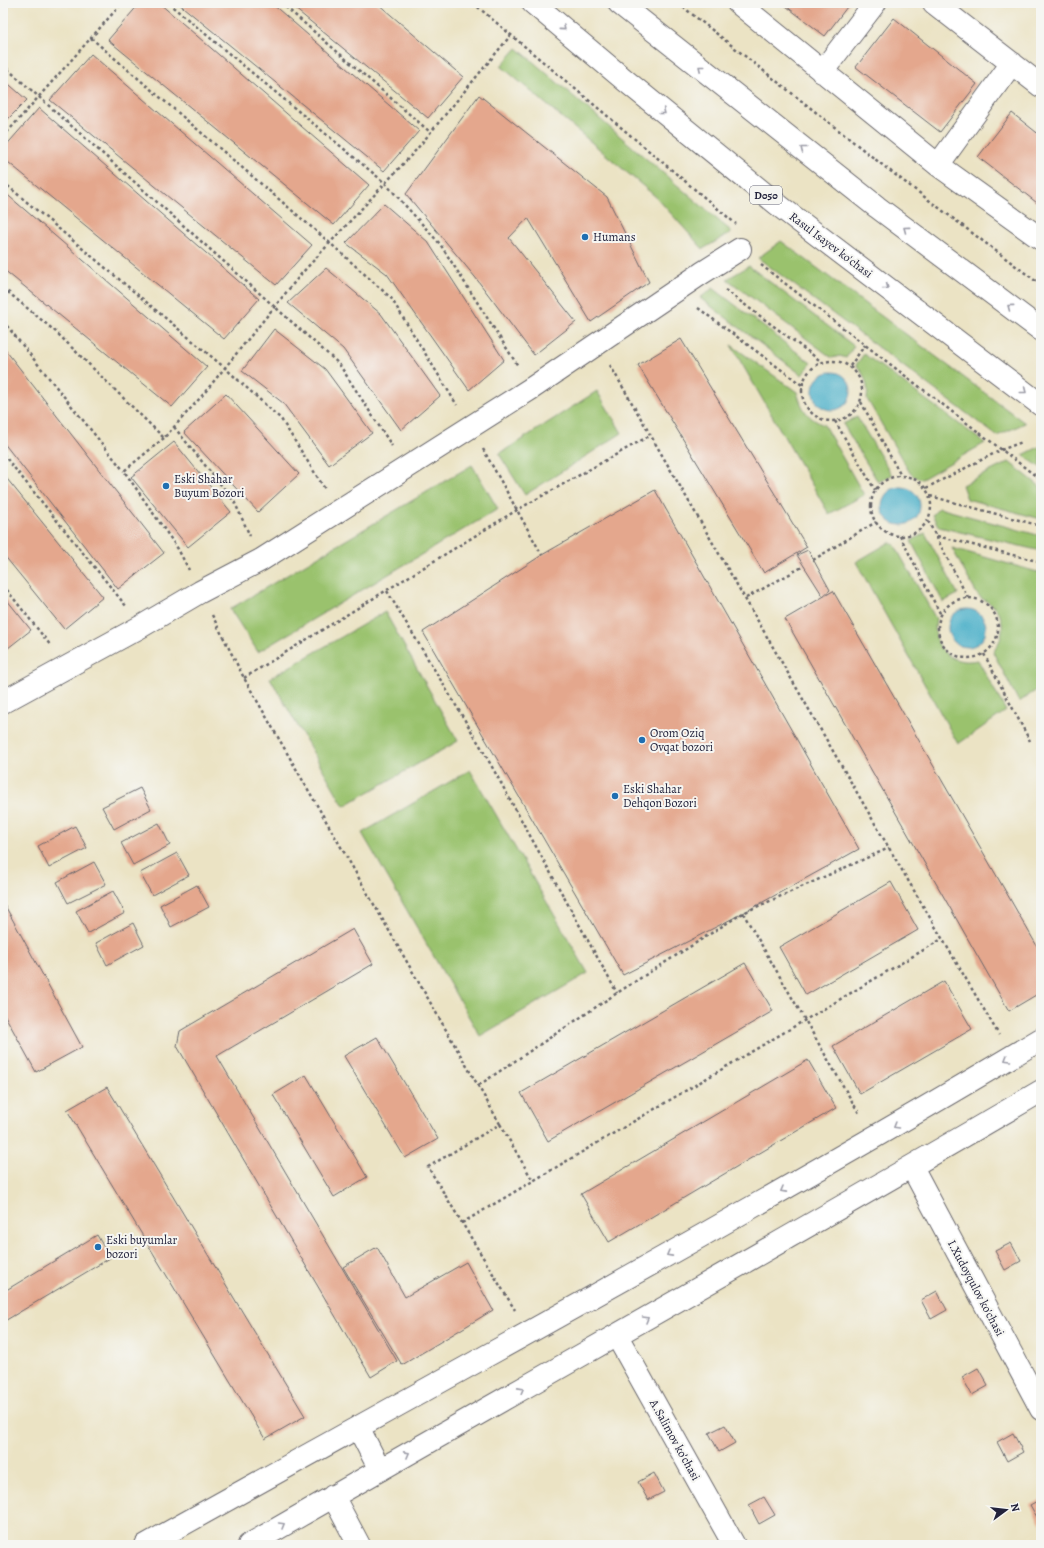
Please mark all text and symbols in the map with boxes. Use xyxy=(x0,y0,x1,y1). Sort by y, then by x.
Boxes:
one-way arrow xyxy=(558,24,566,31)
one-way arrow xyxy=(699,66,706,73)
one-way arrow xyxy=(658,107,666,114)
one-way arrow xyxy=(801,147,808,154)
road number: D050 xyxy=(750,186,782,204)
street label: Rasul Isayev ko'chasi xyxy=(786,208,876,282)
one-way arrow xyxy=(903,227,910,234)
place label: Humans xyxy=(593,229,636,245)
marker: Humans xyxy=(580,232,590,242)
one-way arrow xyxy=(882,282,889,289)
one-way arrow xyxy=(1007,305,1014,312)
one-way arrow xyxy=(1019,386,1026,393)
place label: Eski Shahar Buyum Bozori xyxy=(174,471,244,501)
marker: Eski Shahar Buyum Bozori xyxy=(161,481,171,491)
place label: Orom Oziq Ovqat bozori xyxy=(650,725,713,755)
marker: Orom Oziq Ovqat bozori xyxy=(637,735,647,745)
place label: Eski Shahar Dehqon Bozori xyxy=(623,781,697,811)
marker: Eski Shahar Dehqon Bozori xyxy=(610,791,620,801)
one-way arrow xyxy=(1004,1055,1012,1062)
one-way arrow xyxy=(893,1121,900,1128)
one-way arrow xyxy=(780,1185,787,1193)
place label: Eski buyumlar bozori xyxy=(106,1232,178,1262)
street label: I.Xudoyqulov ko'chasi xyxy=(944,1237,1008,1339)
marker: Eski buyumlar bozori xyxy=(93,1242,103,1252)
one-way arrow xyxy=(666,1249,674,1256)
one-way arrow xyxy=(642,1317,649,1324)
one-way arrow xyxy=(517,1388,524,1395)
street label: A.Salimov ko'chasi xyxy=(646,1396,704,1483)
one-way arrow xyxy=(403,1452,411,1459)
north arrow xyxy=(986,1490,1026,1530)
text: N xyxy=(1007,1502,1023,1513)
one-way arrow xyxy=(278,1523,285,1530)

